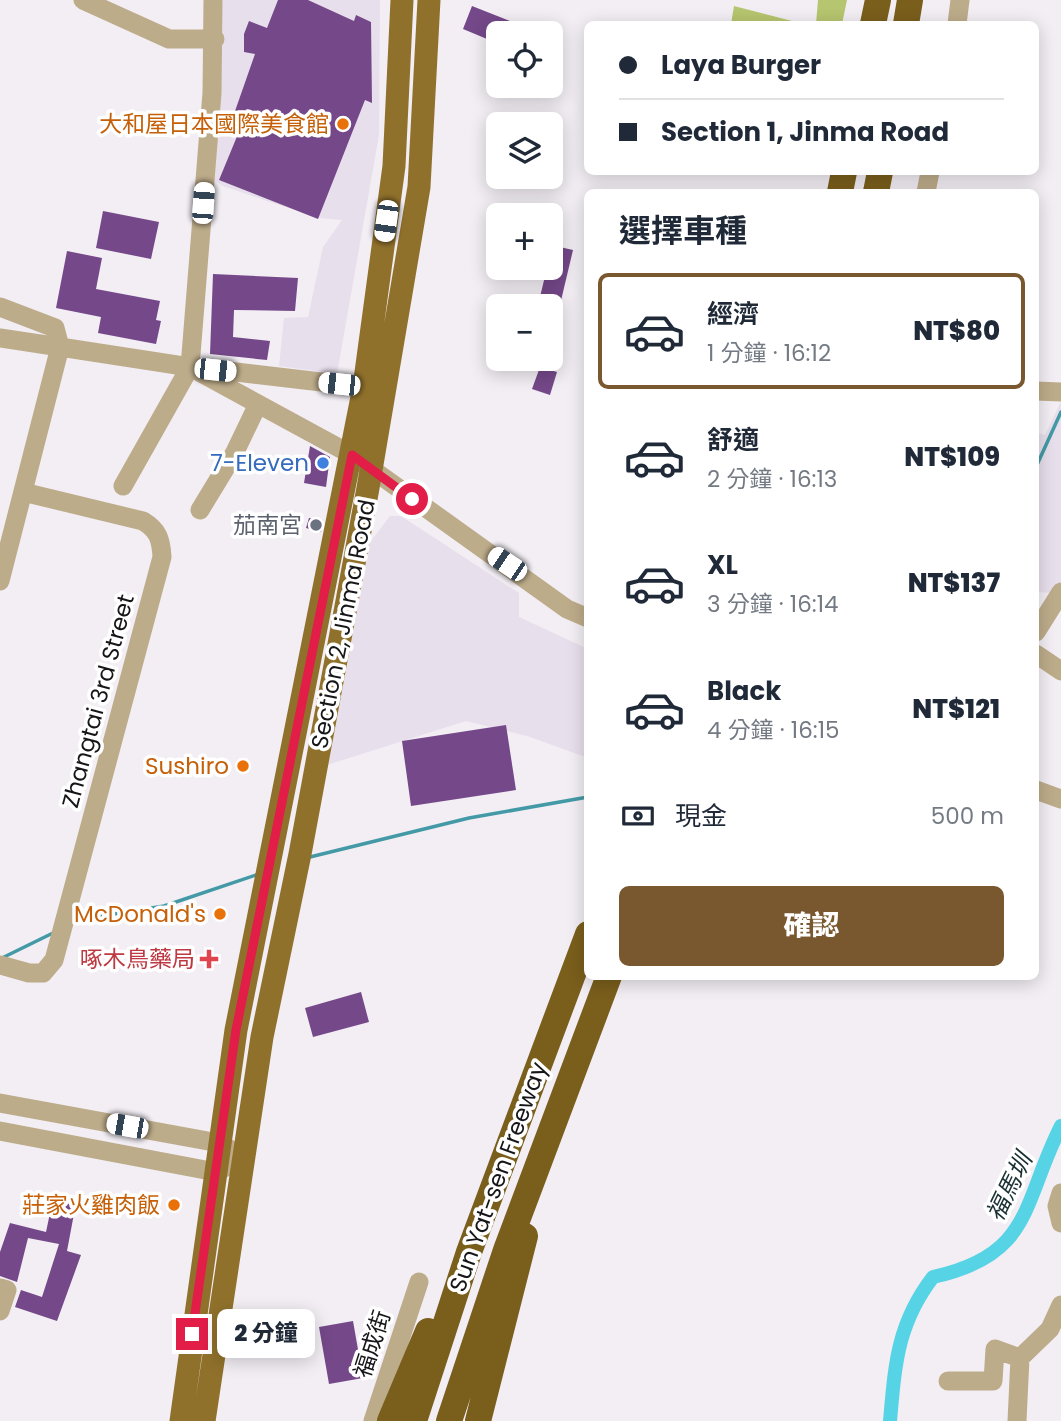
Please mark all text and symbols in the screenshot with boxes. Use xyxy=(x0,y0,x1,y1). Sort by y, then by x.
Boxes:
map controls xyxy=(486,21,563,371)
button: locate xyxy=(486,21,563,98)
text: Laya Burger xyxy=(661,47,821,83)
place label: 大和屋日本國際美食館 xyxy=(99,108,329,140)
button: layers xyxy=(486,112,563,189)
text: Section 1, Jinma Road xyxy=(661,114,949,150)
marker: 大和屋日本國際美食館 xyxy=(335,116,351,132)
car xyxy=(192,181,215,225)
car xyxy=(373,199,400,243)
button: + xyxy=(486,203,563,280)
text: 選擇車種 xyxy=(619,208,747,253)
button: − xyxy=(486,294,563,371)
text: 經濟 xyxy=(707,296,759,332)
icon: car xyxy=(623,300,686,363)
text: NT$80 xyxy=(913,313,1000,349)
text: 1 分鐘 · 16:12 xyxy=(707,337,831,369)
car xyxy=(194,357,237,383)
car xyxy=(318,371,361,397)
text: 舒適 xyxy=(707,422,759,458)
icon: car xyxy=(623,426,686,489)
text: NT$109 xyxy=(904,439,1000,475)
place label: 7-Eleven xyxy=(210,447,309,479)
marker: 7-Eleven xyxy=(315,455,331,471)
text: 2 分鐘 · 16:13 xyxy=(707,463,837,495)
route start xyxy=(396,483,428,515)
street label: Section 2, Jinma Road xyxy=(303,497,383,751)
place label: 茄南宮 xyxy=(233,509,302,541)
marker: 茄南宮 xyxy=(308,517,324,533)
car xyxy=(484,544,531,584)
text: XL xyxy=(707,547,738,583)
icon: car xyxy=(623,552,686,615)
text: NT$137 xyxy=(908,565,1000,601)
text: 3 分鐘 · 16:14 xyxy=(707,588,839,620)
street label: Zhangtai 3rd Street xyxy=(54,591,142,811)
text: Black xyxy=(707,673,781,709)
icon: car xyxy=(623,678,686,741)
text: NT$121 xyxy=(912,691,1000,727)
text: 4 分鐘 · 16:15 xyxy=(707,714,839,746)
place label: Sushiro xyxy=(145,750,229,782)
marker: Sushiro xyxy=(235,758,251,774)
icon: cash xyxy=(619,797,657,835)
text: 現金 xyxy=(675,798,727,834)
text: 500 m xyxy=(931,800,1004,832)
button: 確認 xyxy=(619,886,1004,966)
place label: McDonald's xyxy=(74,898,206,930)
marker: McDonald's xyxy=(212,906,228,922)
place label: 啄木鳥藥局 xyxy=(80,943,195,975)
marker: 啄木鳥藥局 xyxy=(201,951,217,967)
street label: Sun Yat-sen Freeway xyxy=(442,1058,554,1296)
car xyxy=(105,1112,150,1140)
water label: 福馬圳 xyxy=(978,1145,1041,1227)
place label: 莊家火雞肉飯 xyxy=(22,1189,160,1221)
marker: 莊家火雞肉飯 xyxy=(166,1197,182,1213)
street label: 福成街 xyxy=(346,1306,398,1382)
callout: 2 分鐘 xyxy=(216,1310,314,1358)
text: 2 分鐘 xyxy=(234,1317,298,1349)
route end xyxy=(176,1318,208,1350)

